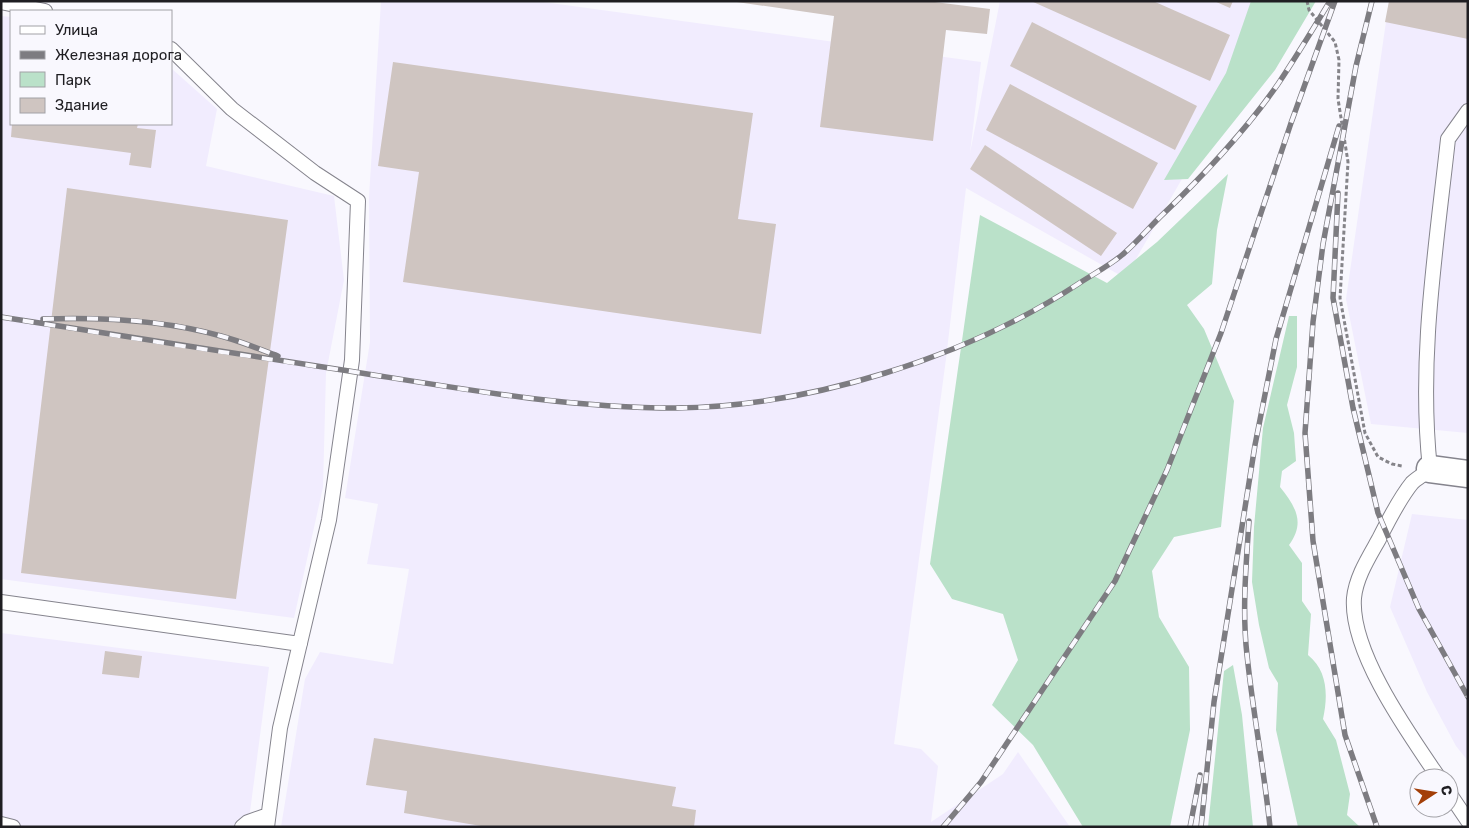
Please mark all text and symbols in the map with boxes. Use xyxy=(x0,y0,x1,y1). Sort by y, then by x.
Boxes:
legend xyxy=(10,10,172,125)
text: Улица xyxy=(55,21,98,39)
text: Железная дорога xyxy=(55,46,182,64)
text: Парк xyxy=(55,71,91,89)
text: Здание xyxy=(55,96,108,114)
north arrow xyxy=(1409,768,1459,818)
text: С xyxy=(1437,784,1456,797)

